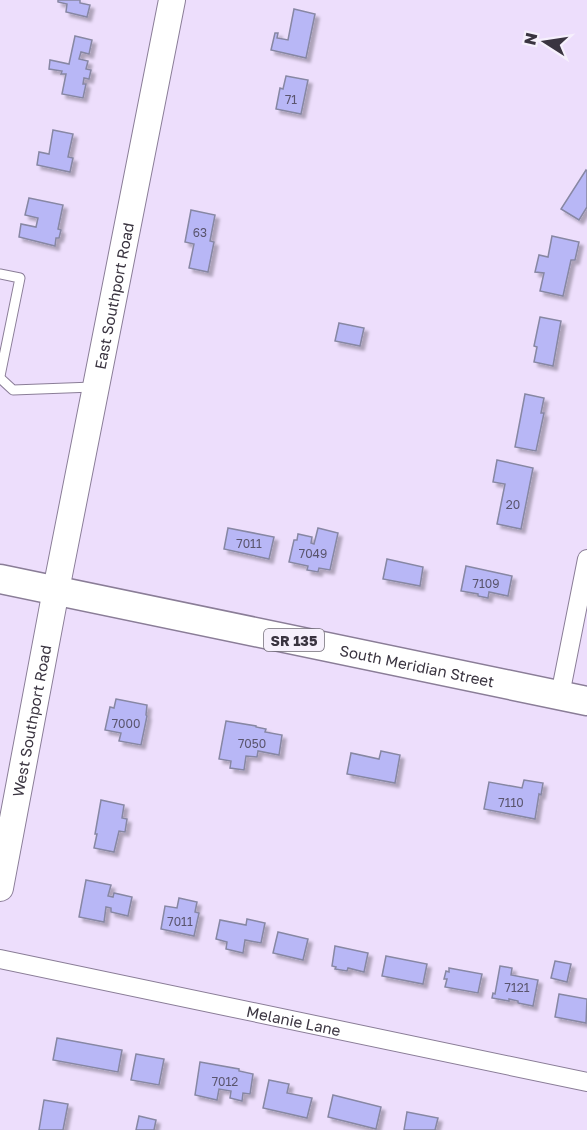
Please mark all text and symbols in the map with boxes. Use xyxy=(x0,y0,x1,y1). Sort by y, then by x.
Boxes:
north arrow xyxy=(515,12,575,72)
text: N xyxy=(519,31,541,47)
house number: 71 xyxy=(285,92,297,107)
street label: East Southport Road xyxy=(91,221,137,371)
house number: 63 xyxy=(193,225,207,240)
house number: 20 xyxy=(506,497,520,512)
house number: 7011 xyxy=(236,536,262,551)
house number: 7049 xyxy=(299,546,327,561)
house number: 7109 xyxy=(473,576,499,591)
road number: SR 135 xyxy=(264,629,324,651)
street label: South Meridian Street xyxy=(338,641,496,691)
street label: West Southport Road xyxy=(8,643,54,798)
house number: 7000 xyxy=(112,716,140,731)
house number: 7050 xyxy=(238,736,266,751)
house number: 7110 xyxy=(498,795,524,810)
house number: 7011 xyxy=(167,914,193,929)
house number: 7121 xyxy=(505,980,530,995)
street label: Melanie Lane xyxy=(245,1002,343,1039)
house number: 7012 xyxy=(212,1074,238,1089)

